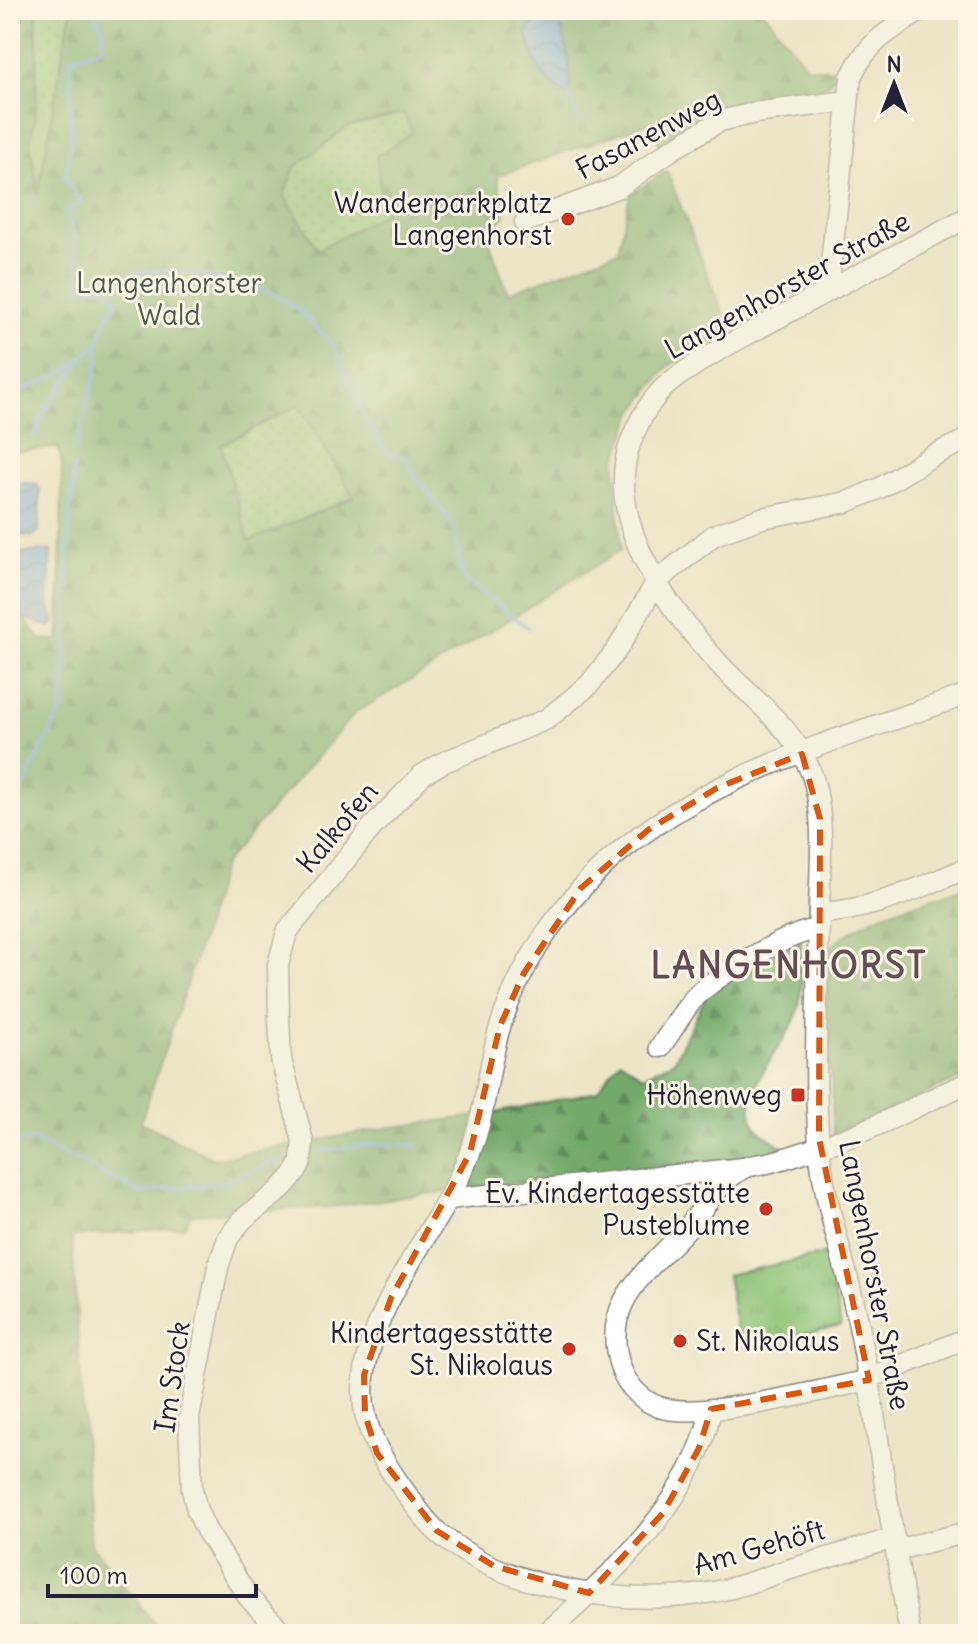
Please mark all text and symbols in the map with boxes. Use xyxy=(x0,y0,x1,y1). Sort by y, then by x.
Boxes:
north arrow xyxy=(854,44,934,124)
text: N xyxy=(886,50,902,78)
street label: Fasanenweg xyxy=(569,81,727,187)
place label: Wanderparkplatz Langenhorst xyxy=(334,185,552,253)
street label: Langenhorster Straße xyxy=(658,203,916,367)
marker: Wanderparkplatz Langenhorst xyxy=(559,210,577,228)
park label: Langenhorster Wald xyxy=(76,265,262,333)
street label: Kalkofen xyxy=(288,774,386,880)
district label: LANGENHORST xyxy=(650,943,928,988)
place label: Höhenweg xyxy=(646,1077,782,1113)
marker: Höhenweg xyxy=(789,1086,807,1104)
street label: Langenhorster Straße xyxy=(831,1137,919,1413)
place label: Ev. Kindertagesstätte Pusteblume xyxy=(485,1175,750,1243)
marker: Ev. Kindertagesstätte Pusteblume xyxy=(757,1200,775,1218)
place label: Kindertagesstätte St. Nikolaus xyxy=(330,1315,553,1383)
street label: Im Stock xyxy=(146,1319,198,1435)
place label: St. Nikolaus xyxy=(696,1323,840,1359)
marker: St. Nikolaus xyxy=(671,1332,689,1350)
marker: Kindertagesstätte St. Nikolaus xyxy=(560,1340,578,1358)
street label: Am Gehöft xyxy=(689,1511,829,1583)
scale bar xyxy=(48,1548,256,1598)
text: 100 m xyxy=(60,1560,128,1590)

